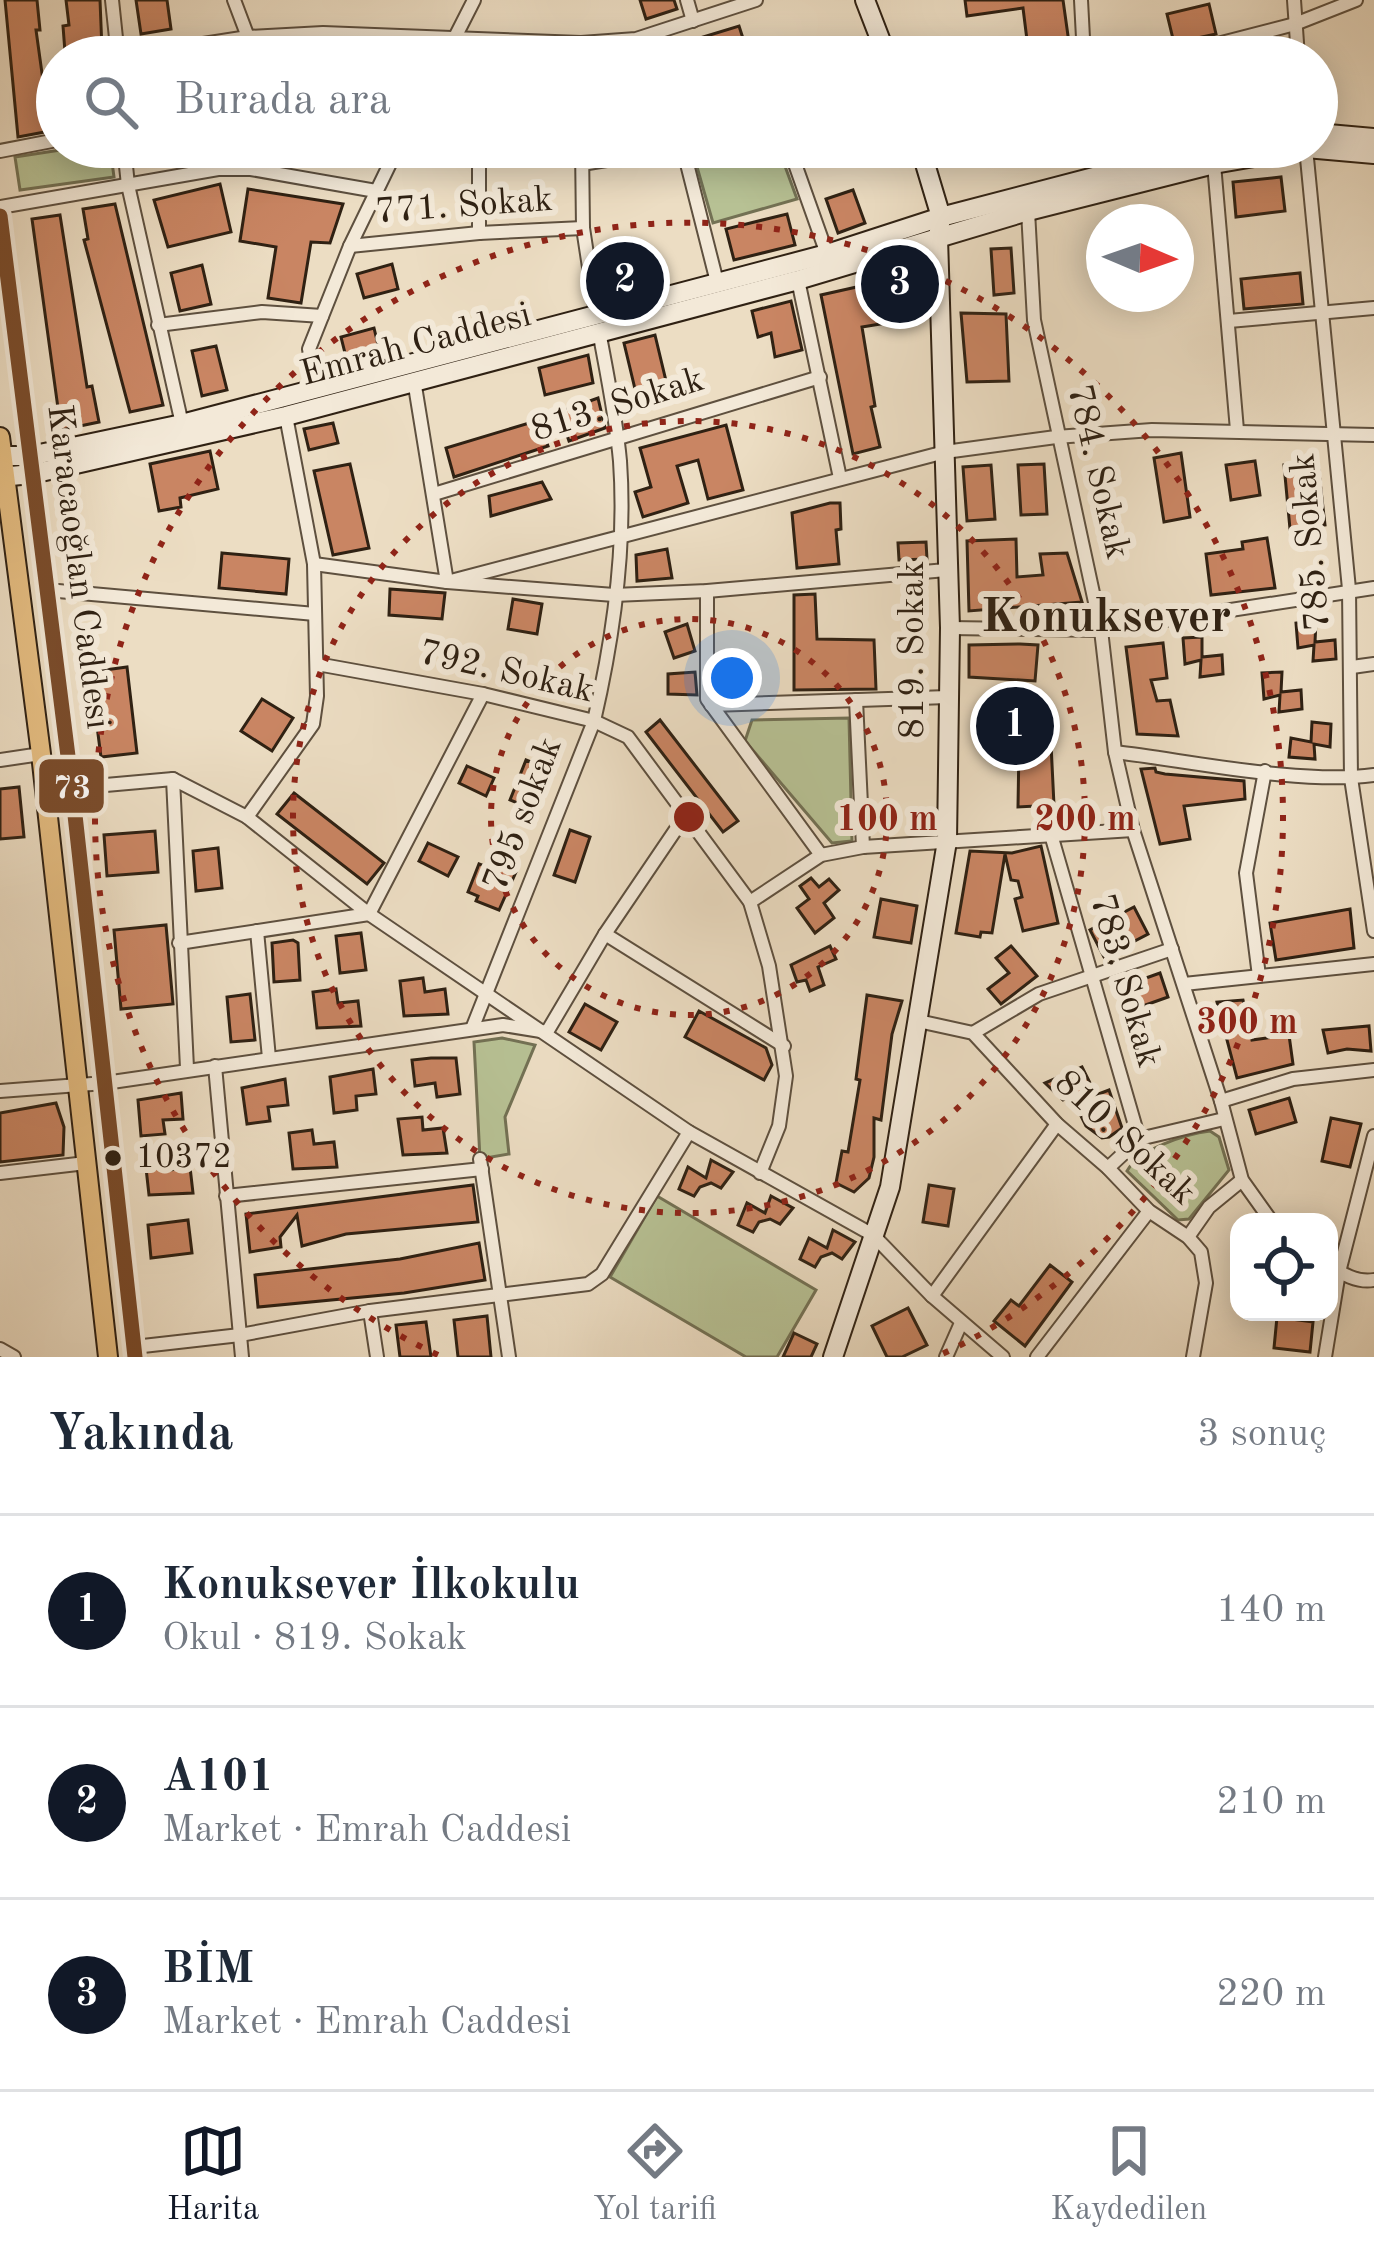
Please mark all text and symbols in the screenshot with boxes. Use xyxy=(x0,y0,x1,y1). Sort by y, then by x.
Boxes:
search box xyxy=(36,36,1338,168)
icon: search xyxy=(78,69,144,135)
text: Burada ara xyxy=(174,79,391,124)
street label: 771. Sokak xyxy=(374,183,554,231)
north arrow xyxy=(1086,204,1194,312)
pin: 2 xyxy=(586,236,664,326)
pin: 3 xyxy=(861,239,939,329)
street label: Emrah Caddesi xyxy=(297,298,535,394)
street label: 813. Sokak xyxy=(528,363,708,449)
street label: 784. Sokak xyxy=(1059,381,1135,563)
street label: Karacaoğlan Caddesi xyxy=(39,403,115,731)
street label: 785. Sokak xyxy=(1286,452,1338,632)
street label: 819. Sokak xyxy=(896,561,932,739)
district label: Konuksever xyxy=(981,594,1231,642)
street label: 792. Sokak xyxy=(415,635,597,711)
your location xyxy=(702,648,762,708)
pin: 1 xyxy=(976,681,1054,771)
street label: 795 sokak xyxy=(478,733,570,897)
line badge: 73 xyxy=(37,757,106,815)
text: 73 xyxy=(53,773,91,806)
centre of rings xyxy=(668,796,710,838)
text: 100 m xyxy=(836,803,938,839)
text: 200 m xyxy=(1034,803,1136,839)
street label: 783. Sokak xyxy=(1082,890,1166,1072)
text: 300 m xyxy=(1196,1006,1298,1042)
street label: 810. Sokak xyxy=(1047,1065,1201,1213)
place label: 10372 xyxy=(136,1142,232,1175)
marker: 10372 xyxy=(102,1147,124,1169)
map controls xyxy=(1230,1213,1338,1321)
button: locate xyxy=(1230,1213,1338,1321)
text: Yakında xyxy=(48,1410,234,1461)
text: 3 sonuç xyxy=(1197,1415,1326,1454)
text: Konuksever İlkokulu xyxy=(162,1564,580,1609)
text: 1 xyxy=(76,1591,98,1630)
text: 140 m xyxy=(1216,1591,1326,1630)
text: Okul · 819. Sokak xyxy=(162,1619,467,1658)
text: A101 xyxy=(162,1756,274,1801)
text: 2 xyxy=(76,1783,98,1822)
text: 210 m xyxy=(1216,1783,1326,1822)
text: Market · Emrah Caddesi xyxy=(162,1811,571,1850)
text: BİM xyxy=(162,1948,254,1993)
text: 3 xyxy=(76,1975,98,2014)
text: 220 m xyxy=(1216,1975,1326,2014)
text: Market · Emrah Caddesi xyxy=(162,2003,571,2042)
tab: Harita xyxy=(167,2118,259,2231)
tab: Yol tarifi xyxy=(593,2118,717,2231)
tab: Kaydedilen xyxy=(1050,2118,1207,2231)

